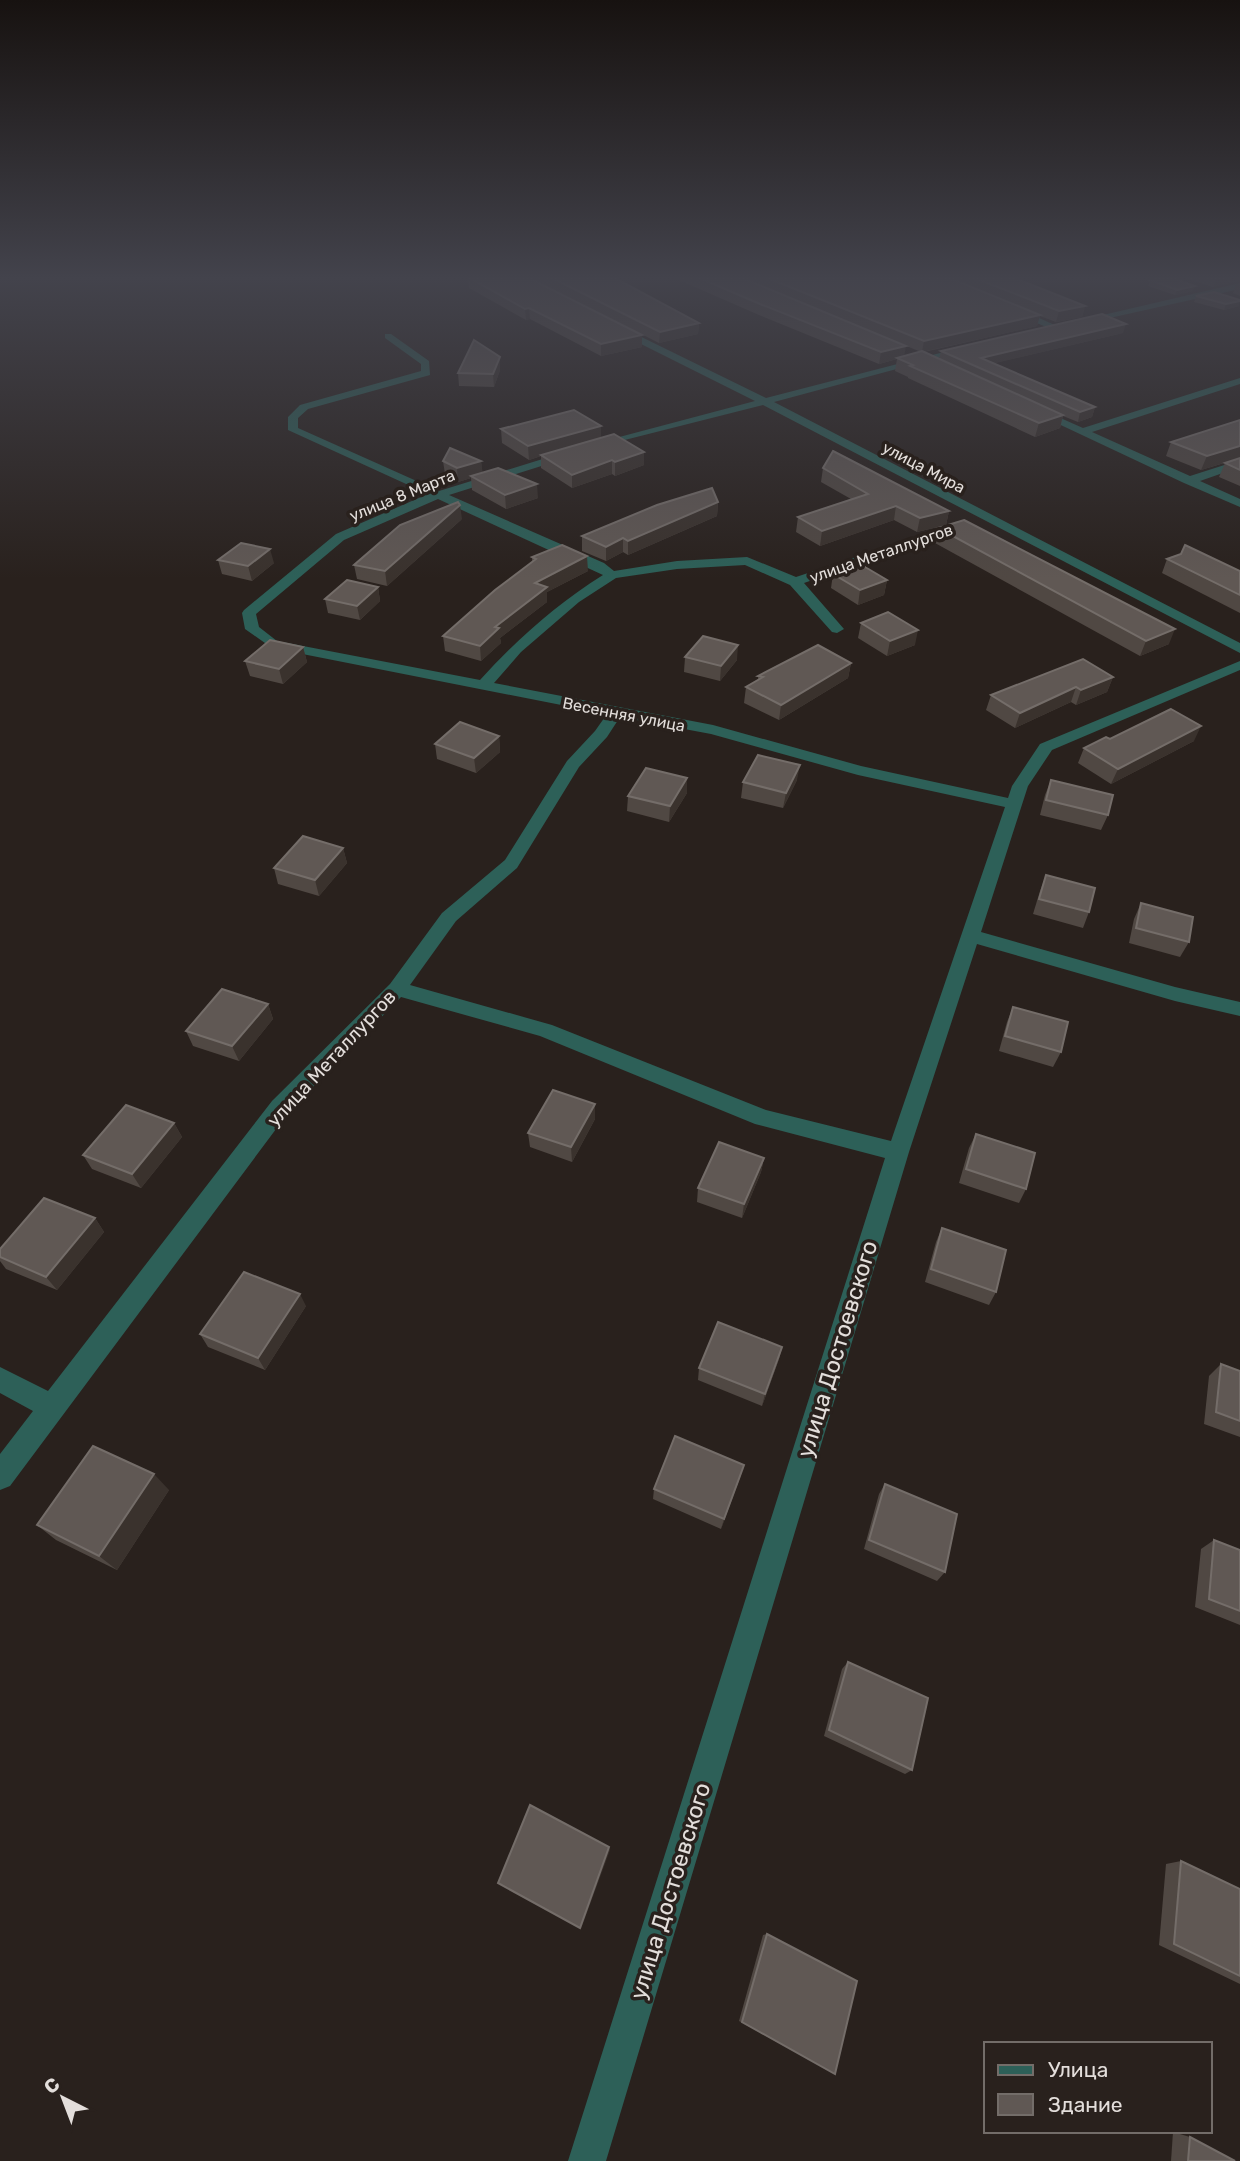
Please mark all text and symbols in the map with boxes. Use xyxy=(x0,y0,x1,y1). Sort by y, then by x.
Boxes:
street label: улица Мира xyxy=(879,438,968,497)
street label: улица 8 Марта xyxy=(347,466,458,525)
street label: улица Металлургов xyxy=(807,520,955,587)
street label: Весенняя улица xyxy=(561,693,687,736)
street label: улица Металлургов xyxy=(262,985,401,1131)
street label: улица Достоевского xyxy=(791,1237,883,1461)
street label: улица Достоевского xyxy=(624,1779,716,2003)
legend xyxy=(984,2042,1212,2133)
text: Улица xyxy=(1048,2057,1108,2082)
north arrow xyxy=(28,2063,98,2133)
text: С xyxy=(39,2073,65,2099)
text: Здание xyxy=(1048,2092,1123,2117)

